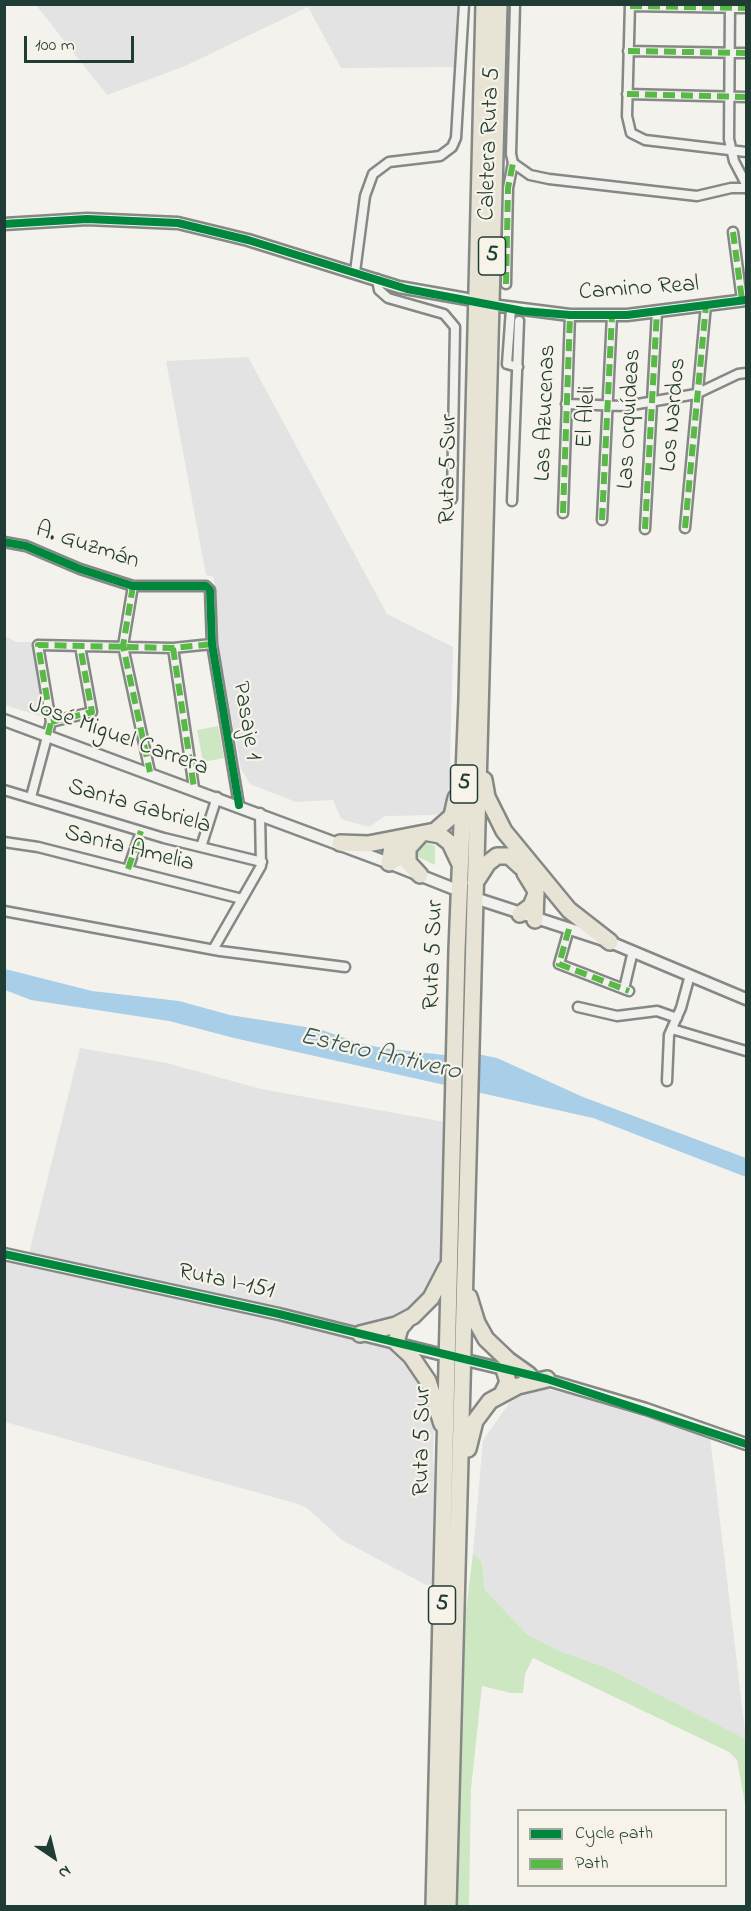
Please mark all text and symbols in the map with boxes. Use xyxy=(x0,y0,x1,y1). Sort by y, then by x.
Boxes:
scale bar xyxy=(27,24,136,62)
text: 100 m xyxy=(35,33,75,59)
street label: Caletera Ruta 5 xyxy=(474,67,508,221)
road number: 5 xyxy=(478,237,506,275)
street label: Camino Real xyxy=(578,271,700,309)
street label: Las Azucenas xyxy=(530,344,564,482)
street label: Las Orquídeas xyxy=(613,348,649,490)
street label: Los Nardos xyxy=(656,357,694,473)
street label: El Aleli xyxy=(572,385,604,449)
street label: Ruta 5 Sur xyxy=(435,414,465,524)
street label: A. Guzmán xyxy=(32,517,142,577)
street label: Pasaje 1 xyxy=(224,679,266,763)
street label: José Miguel Carrera xyxy=(24,692,212,784)
road number: 5 xyxy=(450,765,478,803)
street label: Santa Gabriela xyxy=(64,774,214,842)
street label: Santa Amelia xyxy=(61,820,197,880)
street label: Ruta 5 Sur xyxy=(419,899,451,1011)
water label: Estero Antivero xyxy=(297,1022,463,1090)
street label: Ruta I-151 xyxy=(175,1259,277,1307)
street label: Ruta 5 Sur xyxy=(409,1386,439,1496)
road number: 5 xyxy=(428,1586,456,1624)
legend xyxy=(517,1809,727,1887)
text: Cycle path xyxy=(575,1821,653,1847)
north arrow xyxy=(24,1827,84,1887)
text: Path xyxy=(575,1851,609,1877)
text: N xyxy=(53,1859,76,1885)

